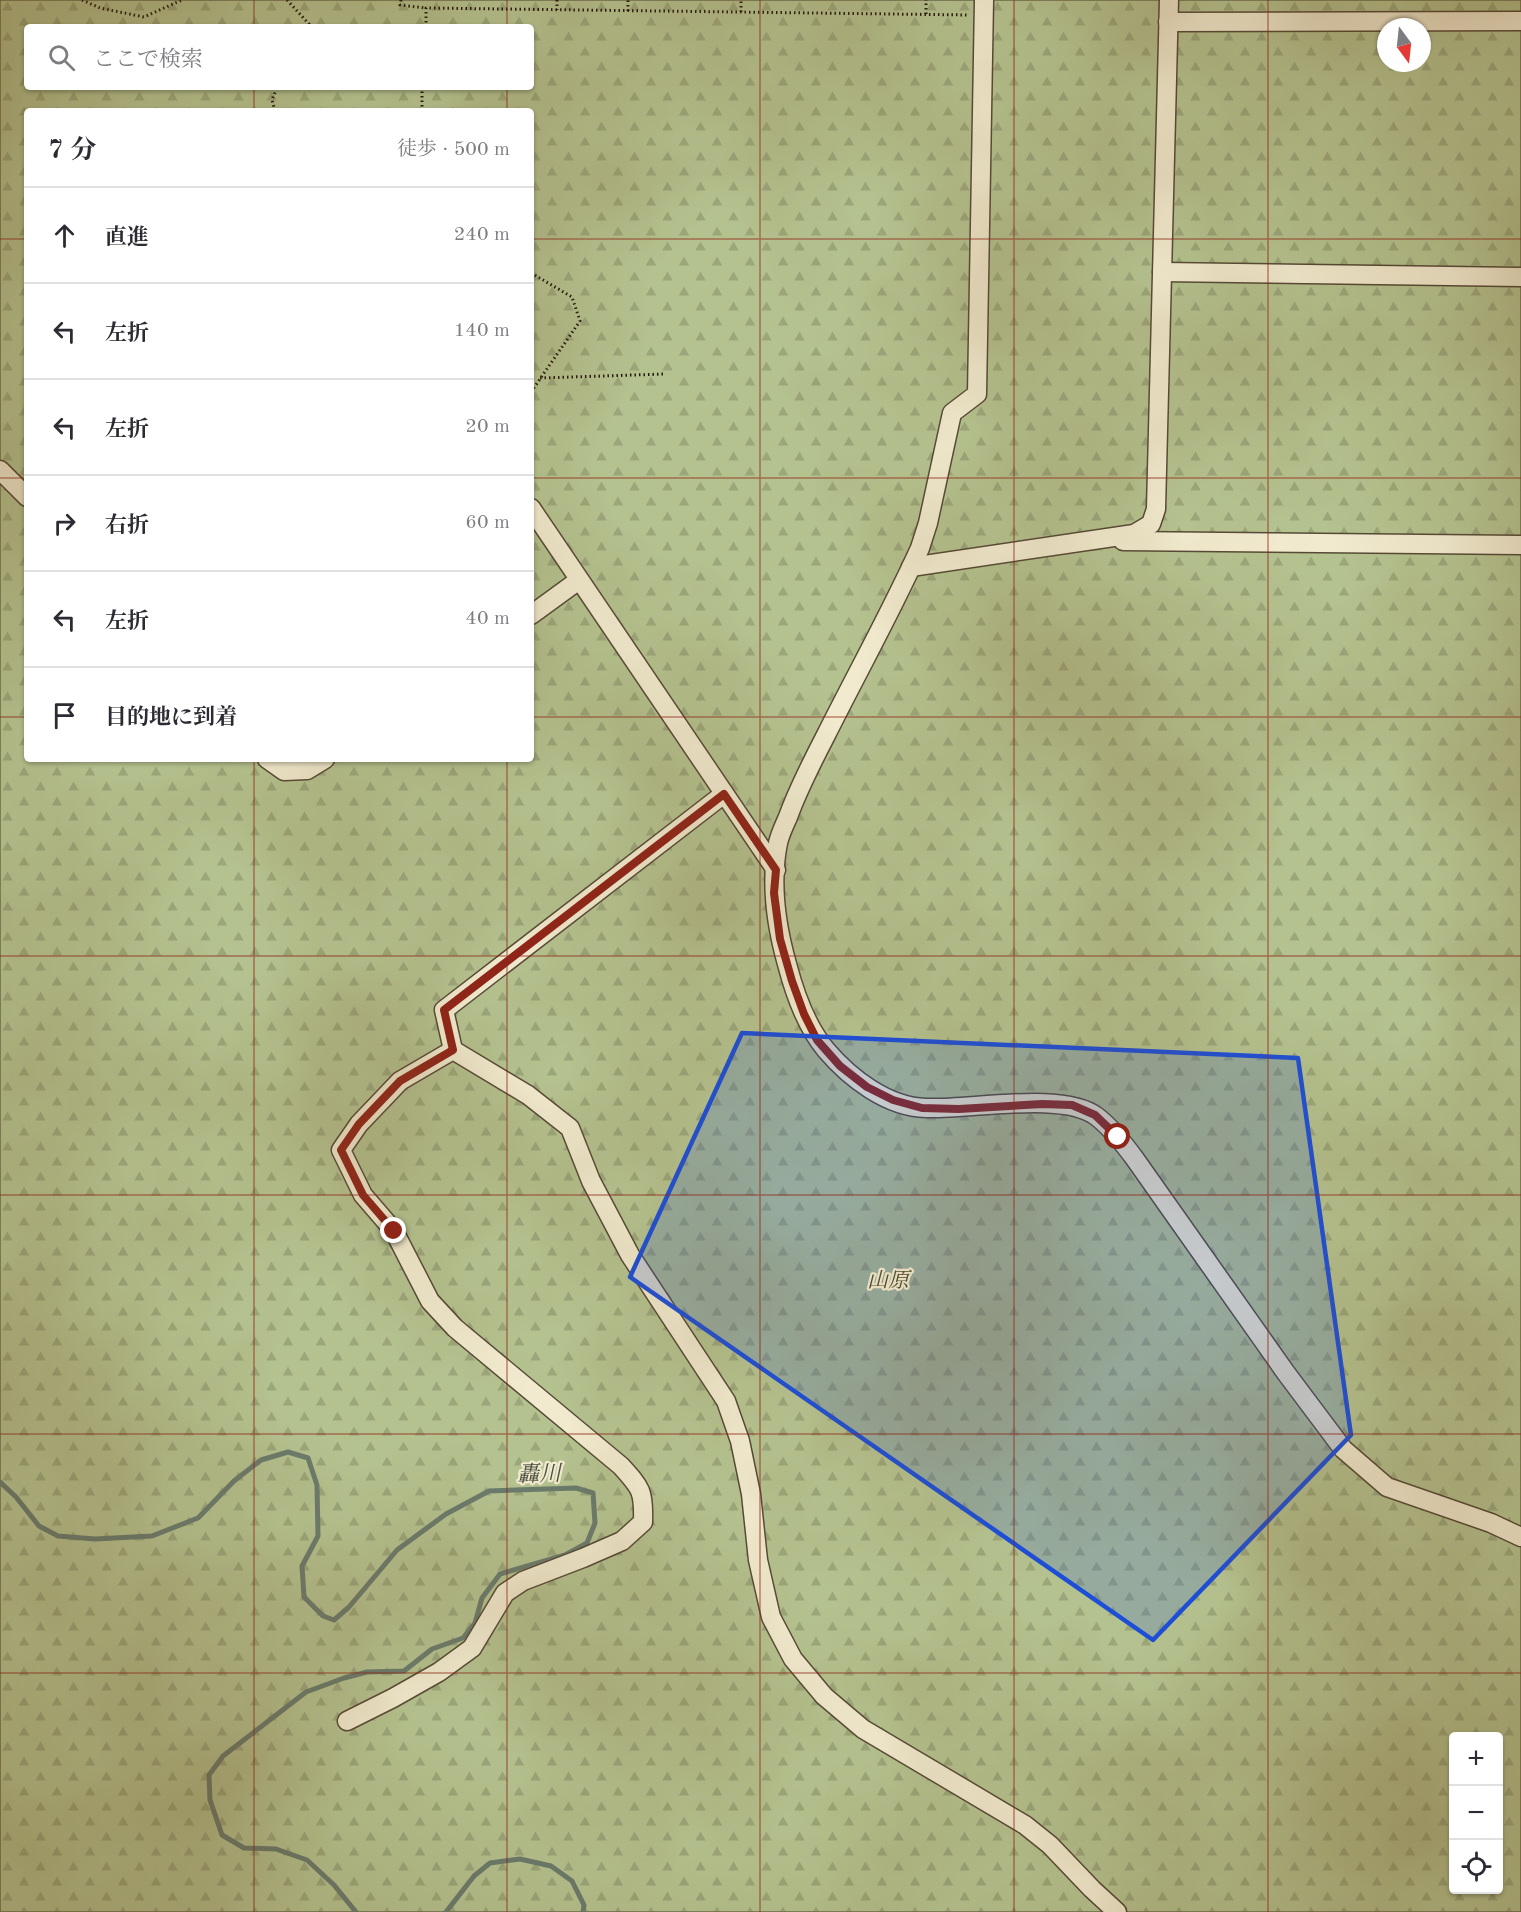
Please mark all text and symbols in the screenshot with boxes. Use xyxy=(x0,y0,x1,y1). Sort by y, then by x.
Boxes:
north arrow xyxy=(1377,18,1431,72)
search box xyxy=(24,24,534,90)
icon: search xyxy=(45,41,78,74)
text: ここで検索 xyxy=(93,49,203,71)
text: 7 分 xyxy=(48,138,96,164)
text: 徒歩 · 500 m xyxy=(397,140,510,160)
icon: ahead xyxy=(48,219,81,252)
text: 240 m xyxy=(454,225,510,245)
text: 直進 xyxy=(105,227,149,249)
icon: left xyxy=(48,315,81,348)
text: 140 m xyxy=(454,321,510,341)
text: 左折 xyxy=(105,323,149,345)
icon: left xyxy=(48,411,81,444)
text: 20 m xyxy=(465,417,510,437)
text: 左折 xyxy=(105,419,149,441)
icon: right xyxy=(48,507,81,540)
text: 60 m xyxy=(465,513,510,533)
text: 右折 xyxy=(105,515,149,537)
icon: left xyxy=(48,603,81,636)
text: 40 m xyxy=(465,609,510,629)
text: 左折 xyxy=(105,611,149,633)
icon: arrive xyxy=(48,699,81,732)
text: 目的地に到着 xyxy=(105,707,237,729)
route start xyxy=(1104,1123,1130,1149)
route end xyxy=(380,1217,406,1243)
park label: 山原 xyxy=(867,1269,912,1292)
water label: 轟川 xyxy=(517,1461,563,1487)
map controls xyxy=(1449,1732,1503,1894)
button: + xyxy=(1449,1732,1503,1786)
button: − xyxy=(1449,1786,1503,1840)
button: locate xyxy=(1449,1840,1503,1894)

